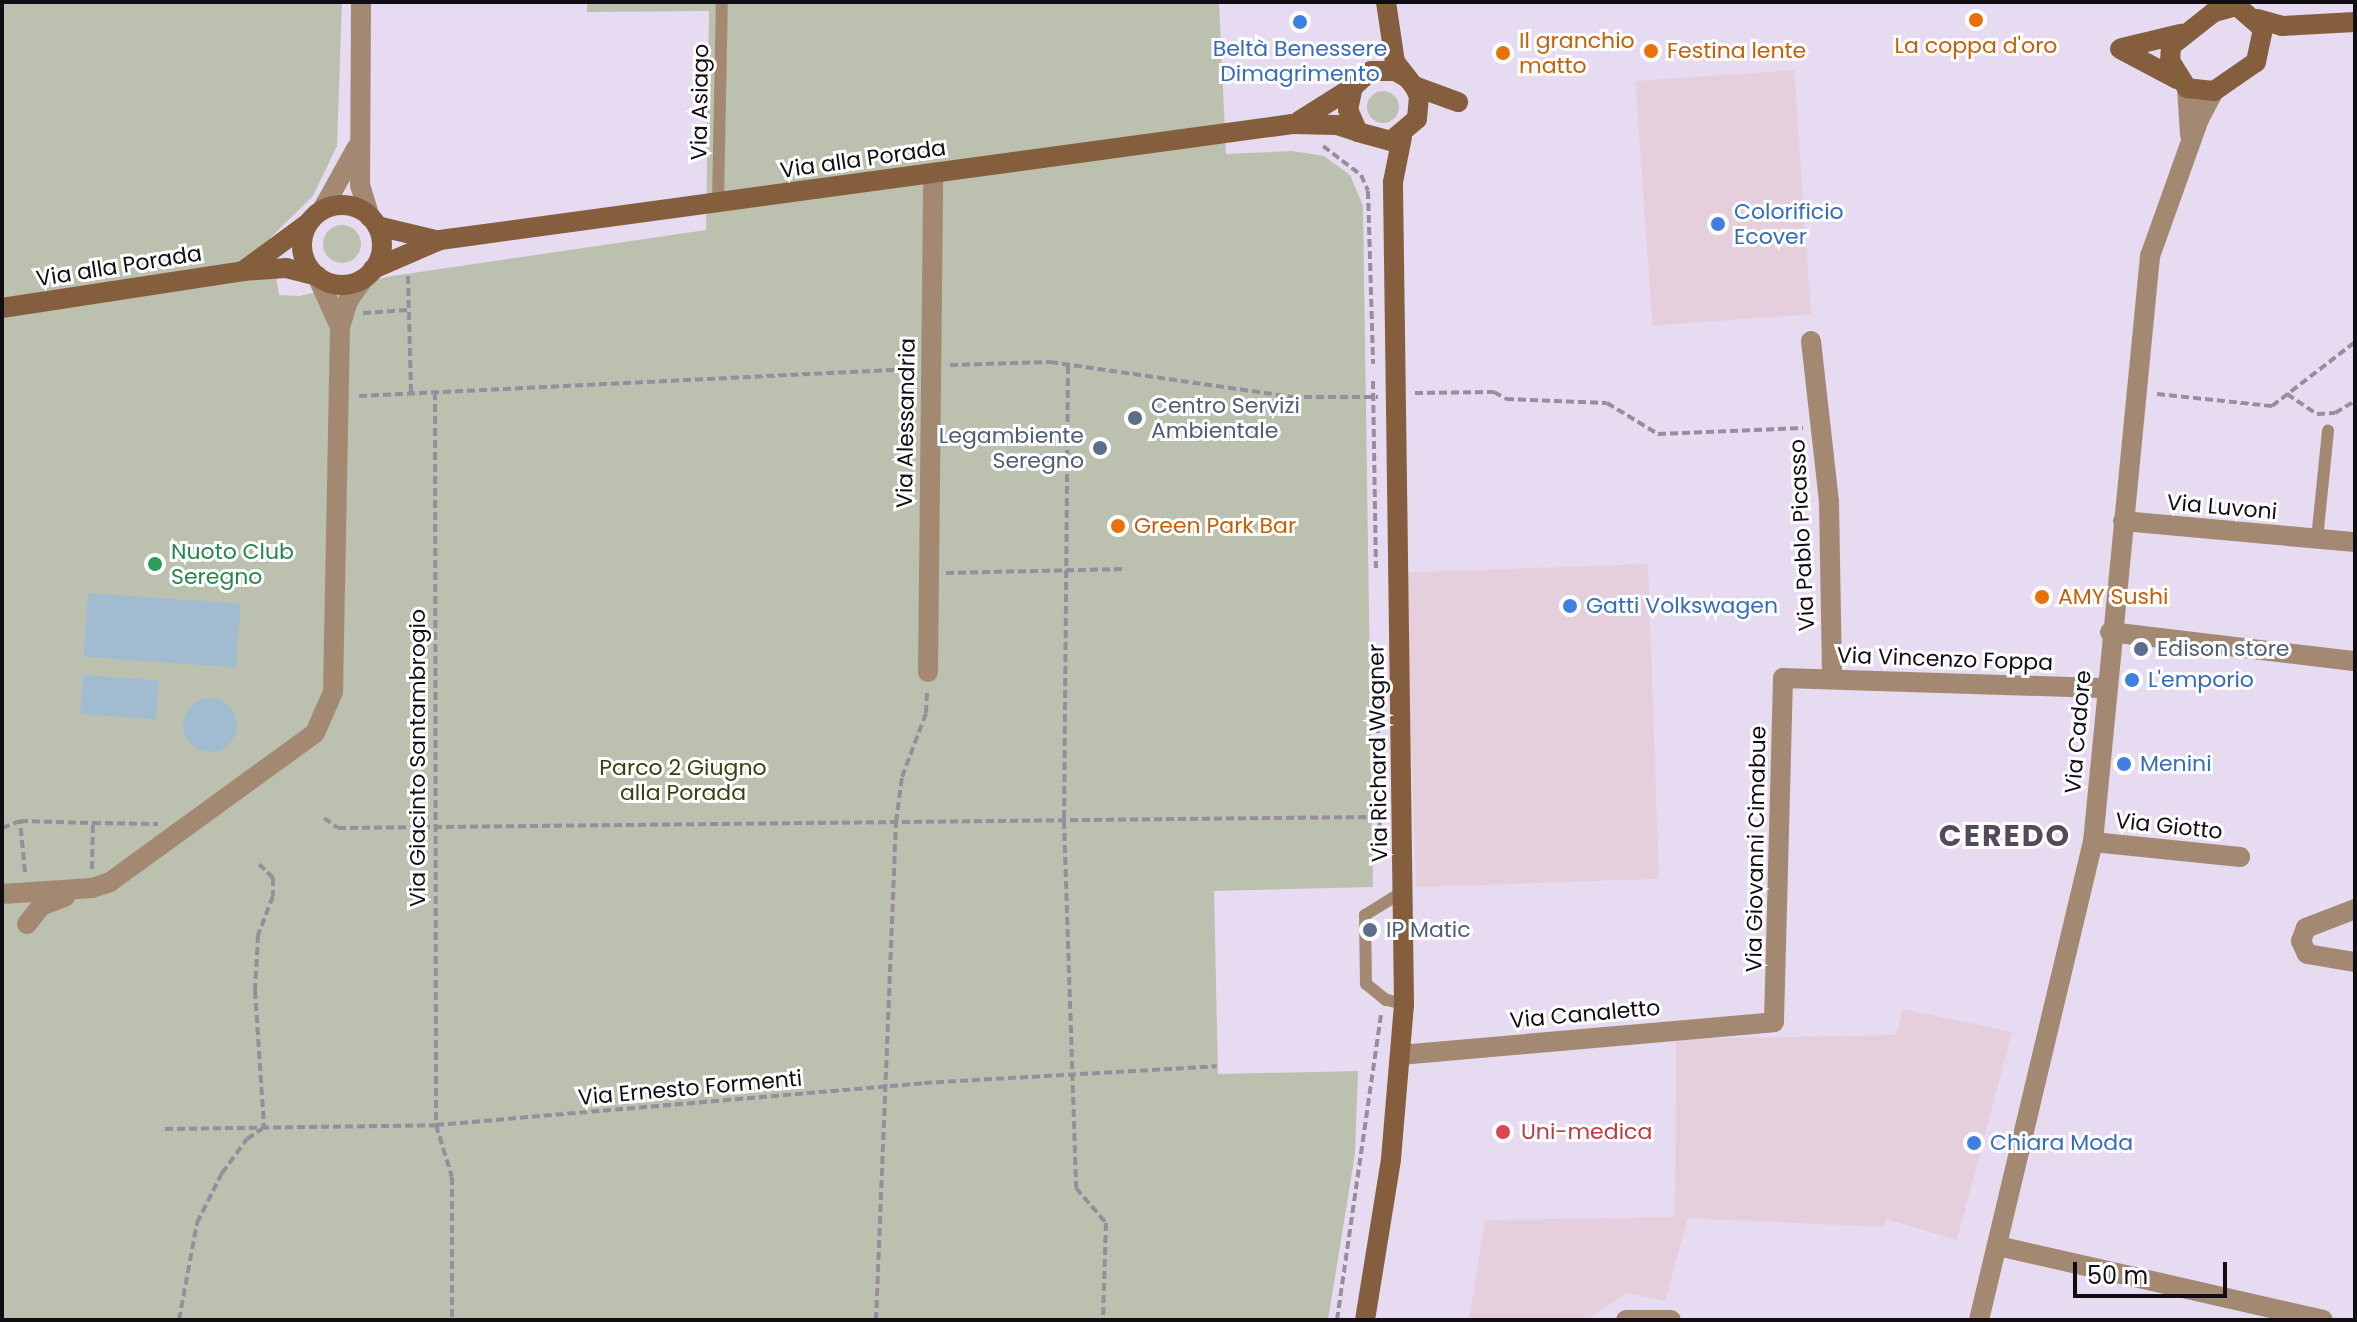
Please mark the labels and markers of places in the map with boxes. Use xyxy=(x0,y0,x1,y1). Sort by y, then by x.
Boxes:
marker: La coppa d'oro xyxy=(1967,11,1985,29)
marker: Beltà Benessere Dimagrimento xyxy=(1291,13,1309,31)
place label: Il granchio matto xyxy=(1519,27,1635,78)
place label: La coppa d'oro xyxy=(1895,33,2057,59)
place label: Beltà Benessere Dimagrimento xyxy=(1213,35,1387,86)
place label: Festina lente xyxy=(1667,38,1806,64)
marker: Festina lente xyxy=(1642,42,1660,60)
marker: Il granchio matto xyxy=(1494,44,1512,62)
place label: Colorificio Ecover xyxy=(1734,198,1844,250)
marker: Colorificio Ecover xyxy=(1709,215,1727,233)
place label: Centro Servizi Ambientale xyxy=(1151,392,1300,444)
marker: Centro Servizi Ambientale xyxy=(1126,409,1144,427)
place label: Legambiente Seregno xyxy=(939,422,1084,474)
marker: Legambiente Seregno xyxy=(1091,439,1109,457)
place label: Green Park Bar xyxy=(1134,513,1296,539)
marker: Green Park Bar xyxy=(1109,517,1127,535)
place label: Nuoto Club Seregno xyxy=(171,538,294,590)
marker: Nuoto Club Seregno xyxy=(146,555,164,573)
place label: AMY Sushi xyxy=(2058,584,2168,610)
marker: AMY Sushi xyxy=(2033,588,2051,606)
place label: Gatti Volkswagen xyxy=(1586,593,1778,619)
marker: Gatti Volkswagen xyxy=(1561,597,1579,615)
place label: Edison store xyxy=(2157,636,2290,662)
marker: Edison store xyxy=(2132,640,2150,658)
place label: L'emporio xyxy=(2148,667,2254,693)
marker: L'emporio xyxy=(2123,671,2141,689)
place label: Menini xyxy=(2140,751,2212,777)
marker: Menini xyxy=(2115,755,2133,773)
place label: IP Matic xyxy=(1386,917,1471,943)
marker: IP Matic xyxy=(1361,921,1379,939)
place label: Uni-medica xyxy=(1521,1119,1652,1145)
marker: Uni-medica xyxy=(1492,1121,1514,1143)
place label: Chiara Moda xyxy=(1990,1130,2133,1156)
marker: Chiara Moda xyxy=(1965,1134,1983,1152)

